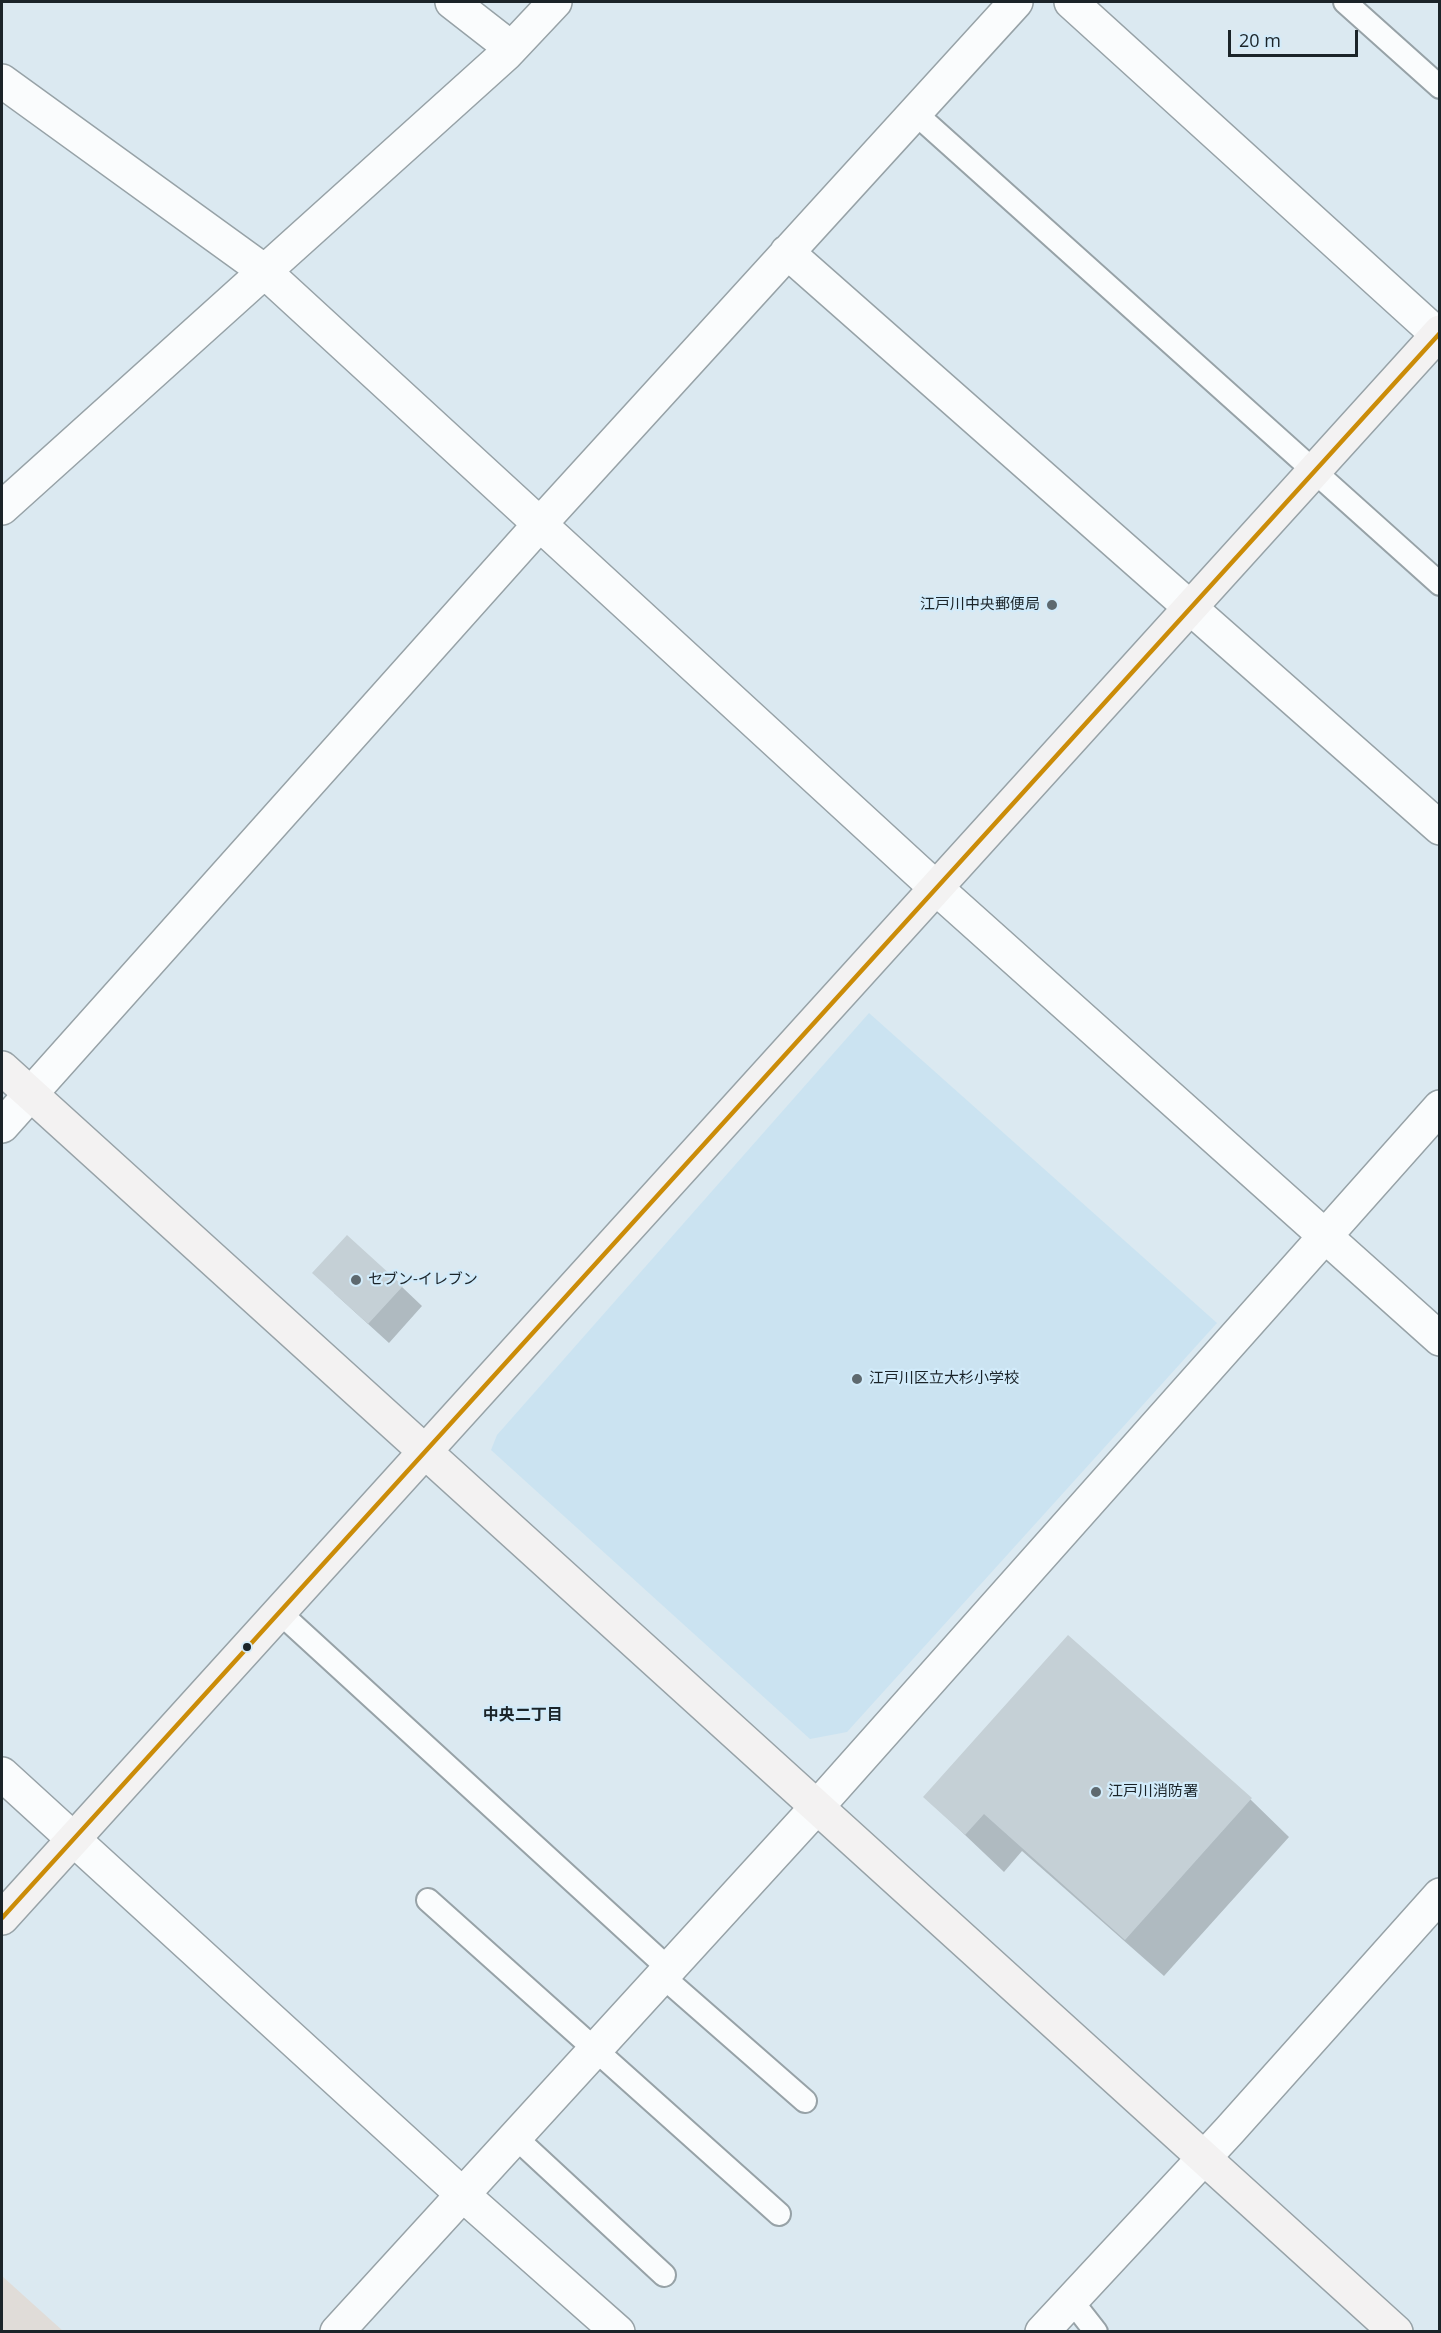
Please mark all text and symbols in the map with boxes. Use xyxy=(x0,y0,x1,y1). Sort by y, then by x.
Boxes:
scale bar xyxy=(1231,18,1362,56)
text: 20 m xyxy=(1239,28,1281,52)
place label: 江戸川中央郵便局 xyxy=(920,596,1040,614)
marker: 江戸川中央郵便局 xyxy=(1045,598,1059,612)
place label: セブン-イレブン xyxy=(368,1271,478,1289)
marker: セブン-イレブン xyxy=(349,1273,363,1287)
place label: 江戸川区立大杉小学校 xyxy=(869,1370,1019,1388)
marker: 江戸川区立大杉小学校 xyxy=(850,1372,864,1386)
unlabelled marker xyxy=(241,1641,253,1653)
district label: 中央二丁目 xyxy=(483,1705,563,1725)
place label: 江戸川消防署 xyxy=(1108,1783,1198,1801)
marker: 江戸川消防署 xyxy=(1089,1785,1103,1799)

